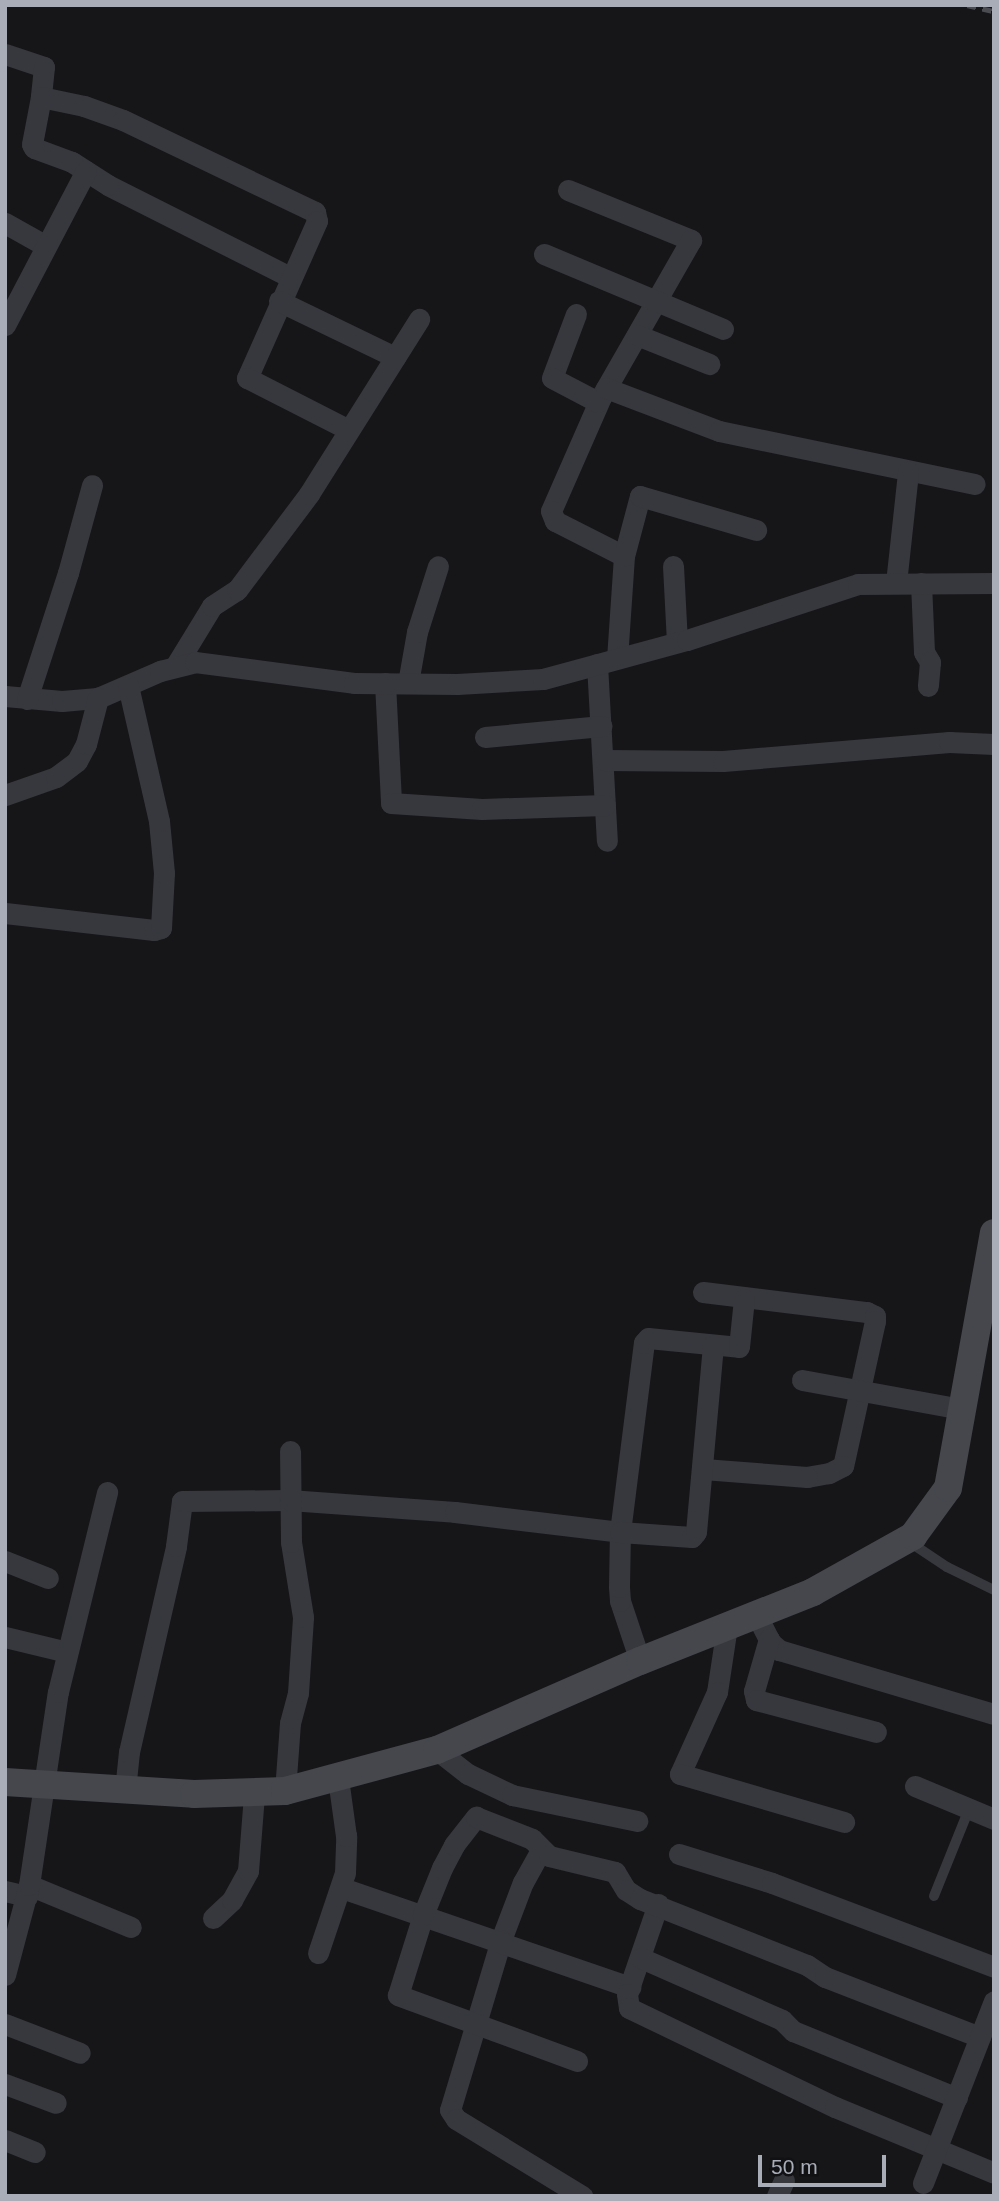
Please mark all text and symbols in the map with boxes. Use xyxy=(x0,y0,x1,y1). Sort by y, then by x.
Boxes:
scale bar xyxy=(761,2142,889,2186)
text: 50 m xyxy=(771,2155,818,2178)

